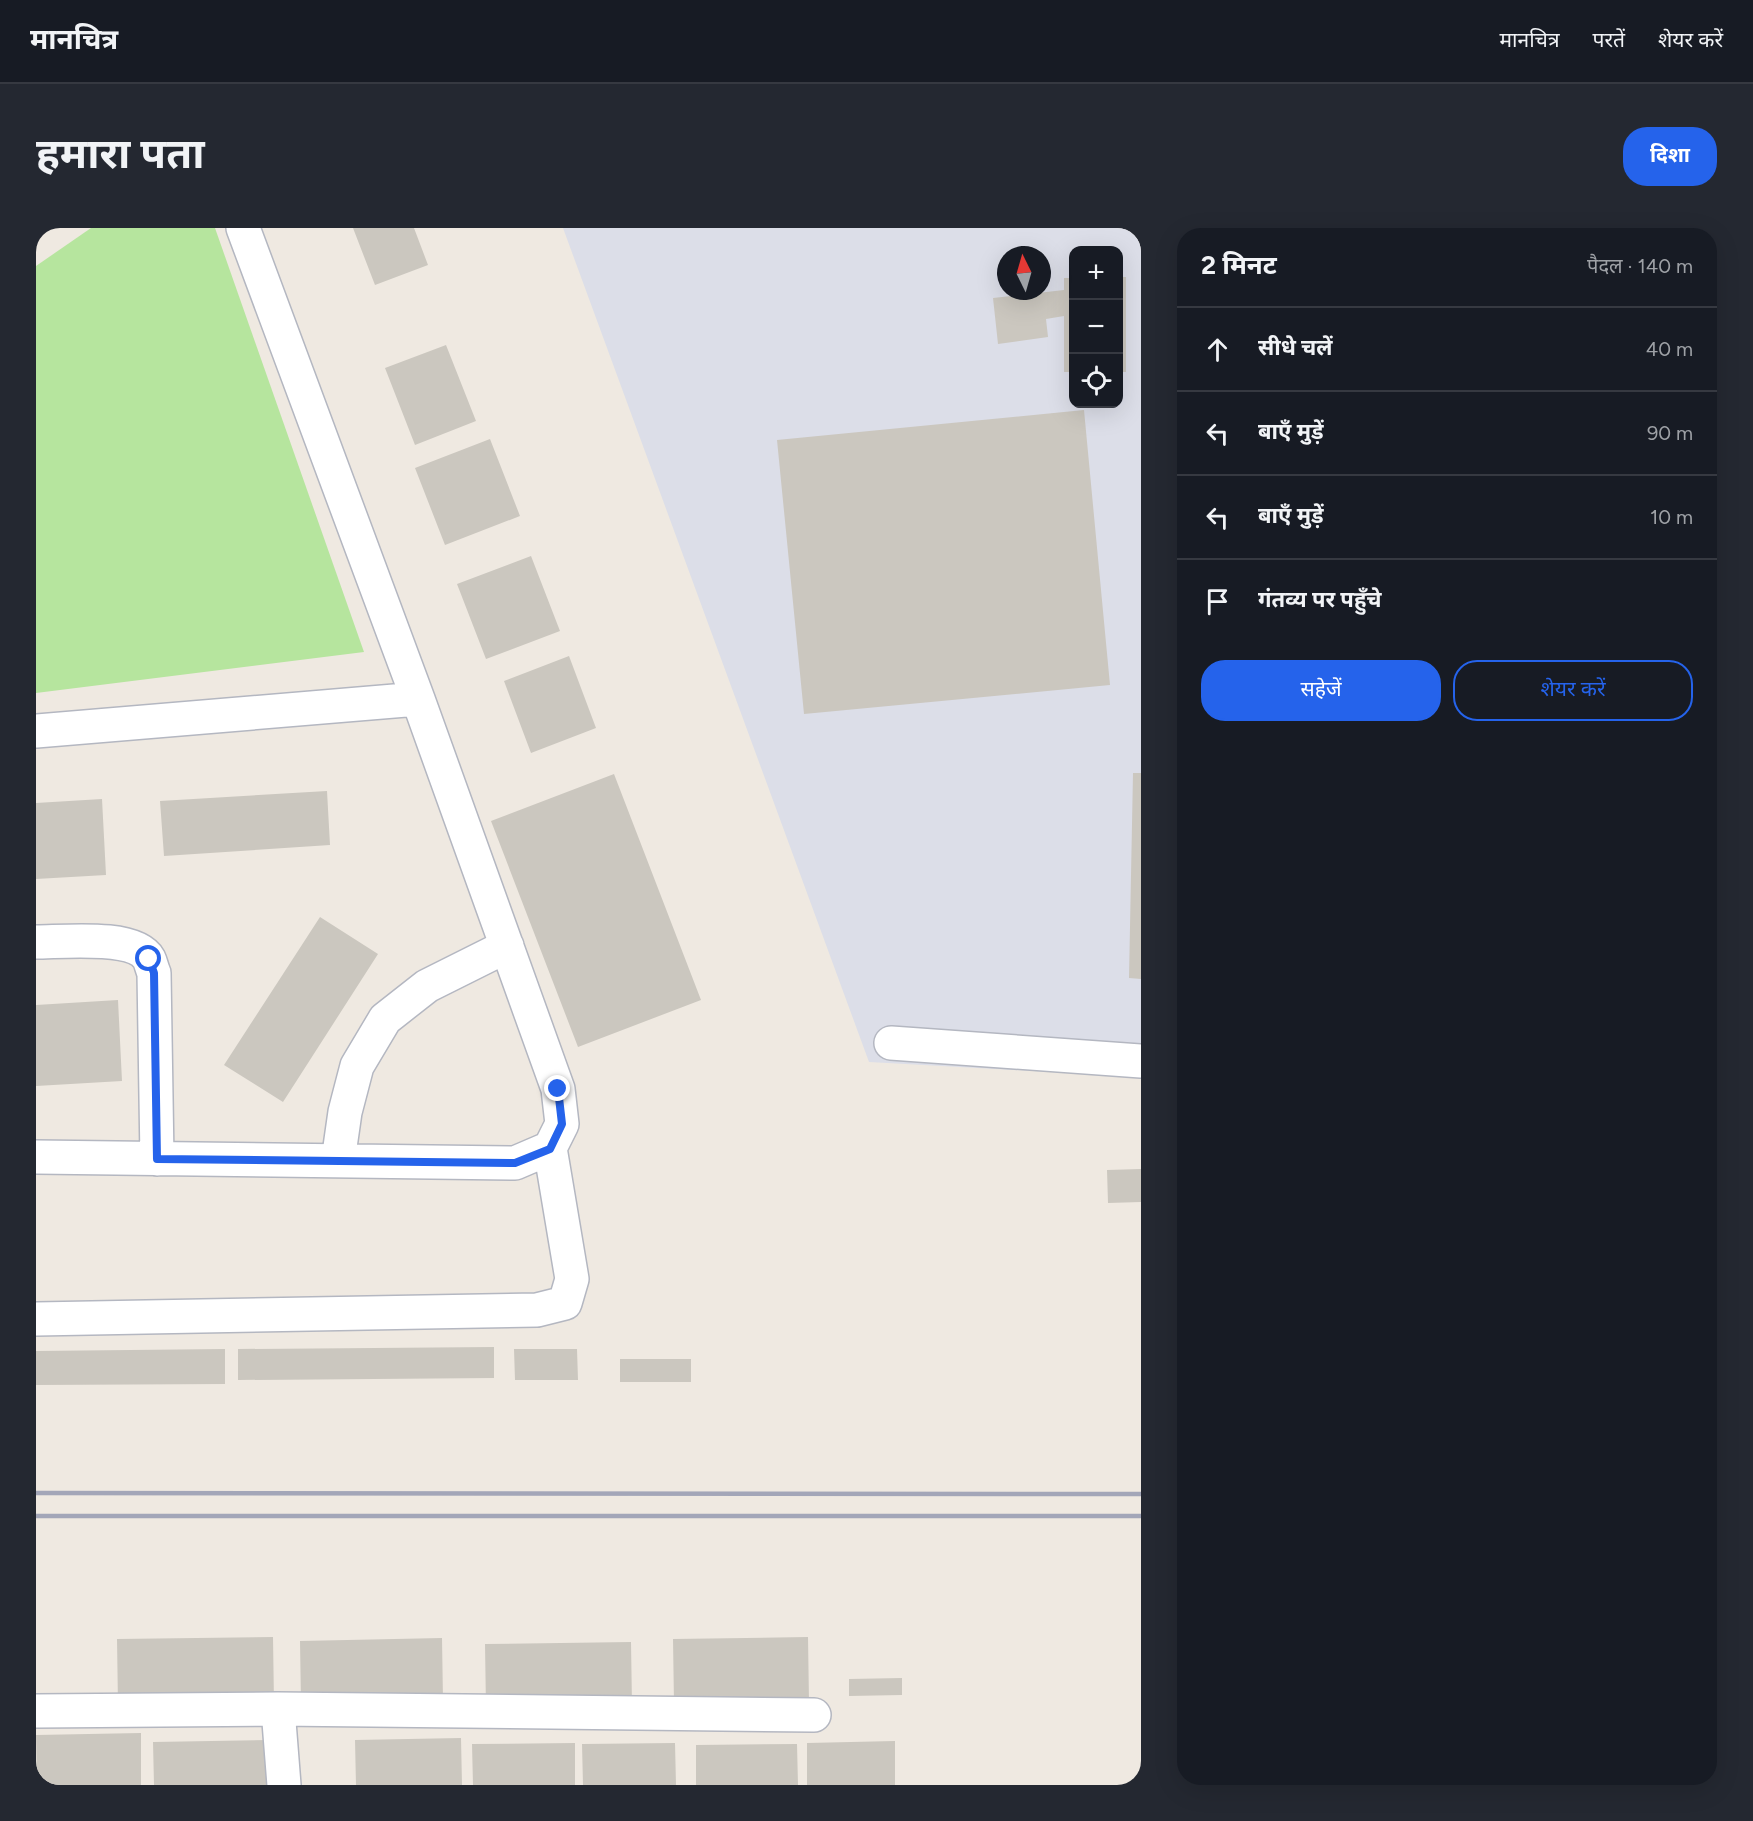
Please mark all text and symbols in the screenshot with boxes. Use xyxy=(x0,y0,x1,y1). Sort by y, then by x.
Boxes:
text: मानचित्र xyxy=(30,22,118,56)
text: मानचित्र xyxy=(1500,27,1560,52)
text: परतें xyxy=(1593,27,1625,52)
text: शेयर करें xyxy=(1658,27,1723,52)
button: दिशा xyxy=(1623,127,1717,186)
text: हमारा पता xyxy=(36,128,205,179)
north arrow xyxy=(997,246,1051,300)
map controls xyxy=(1069,246,1123,408)
button: + xyxy=(1069,246,1123,300)
text: 2 मिनट xyxy=(1201,249,1277,281)
text: पैदल · 140 m xyxy=(1587,254,1693,278)
button: − xyxy=(1069,300,1123,354)
icon: ahead xyxy=(1201,333,1234,366)
text: सीधे चलें xyxy=(1258,334,1333,361)
text: 40 m xyxy=(1646,337,1693,361)
button: locate xyxy=(1069,354,1123,408)
icon: left xyxy=(1201,417,1234,450)
text: बाएँ मुड़ें xyxy=(1258,418,1324,445)
text: 90 m xyxy=(1647,421,1693,445)
icon: left xyxy=(1201,501,1234,534)
text: बाएँ मुड़ें xyxy=(1258,502,1324,529)
text: 10 m xyxy=(1650,505,1693,529)
icon: arrive xyxy=(1201,585,1234,618)
text: गंतव्य पर पहुँचे xyxy=(1258,586,1382,613)
button: सहेजें xyxy=(1201,660,1441,721)
button: शेयर करें xyxy=(1453,660,1693,721)
route start xyxy=(135,945,161,971)
route end xyxy=(544,1075,570,1101)

